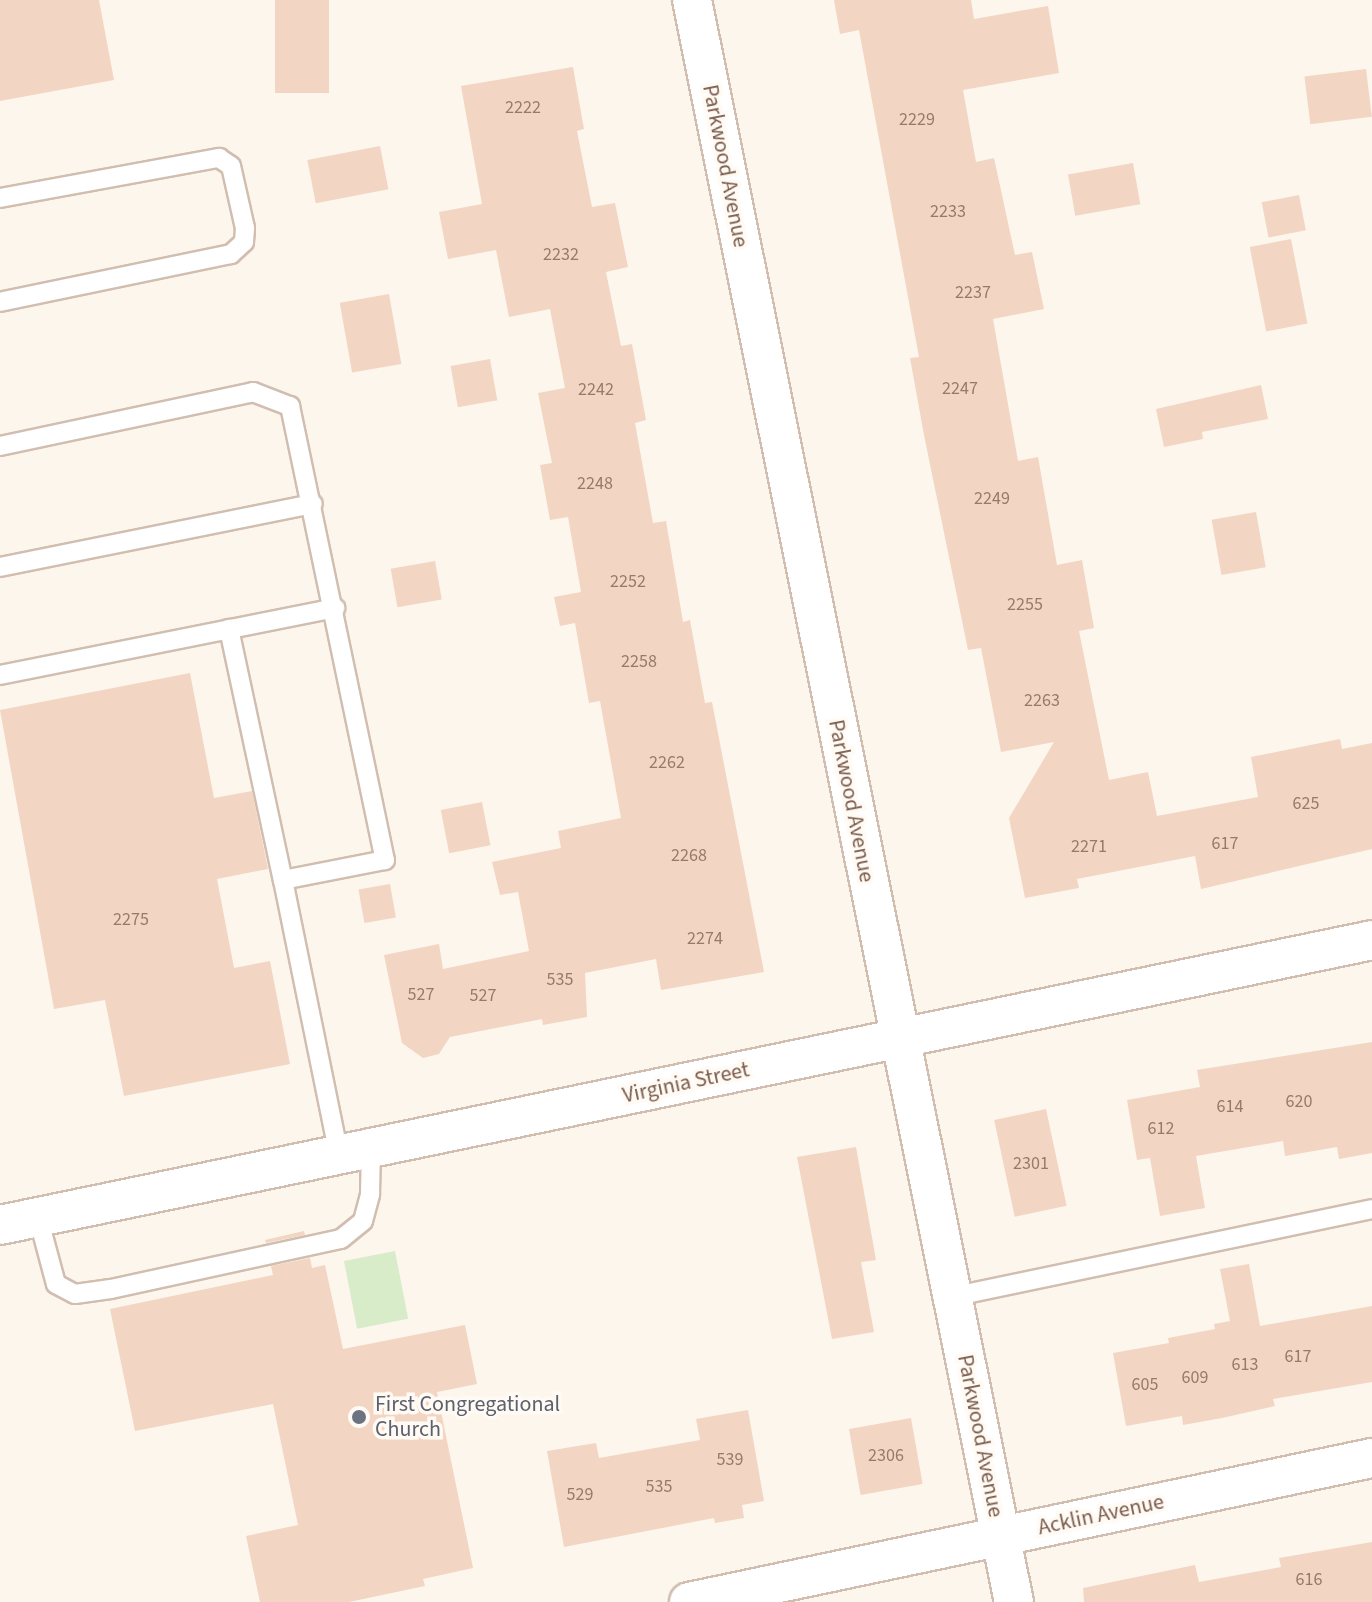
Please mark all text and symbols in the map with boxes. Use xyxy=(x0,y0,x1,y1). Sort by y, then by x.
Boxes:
street label: Parkwood Avenue xyxy=(696,82,754,250)
house number: 2222 xyxy=(505,97,541,119)
house number: 2229 xyxy=(899,109,935,131)
house number: 2233 xyxy=(930,201,966,223)
house number: 2232 xyxy=(543,244,579,266)
house number: 2237 xyxy=(955,282,991,304)
house number: 2247 xyxy=(942,378,978,400)
house number: 2242 xyxy=(578,379,614,401)
house number: 2248 xyxy=(577,473,613,495)
house number: 2249 xyxy=(974,488,1010,510)
house number: 2252 xyxy=(610,571,646,593)
house number: 2255 xyxy=(1007,594,1043,616)
house number: 2258 xyxy=(621,651,657,673)
house number: 2263 xyxy=(1024,690,1060,712)
street label: Parkwood Avenue xyxy=(822,717,880,885)
house number: 2262 xyxy=(649,752,685,774)
house number: 625 xyxy=(1293,793,1319,815)
house number: 617 xyxy=(1212,833,1238,855)
house number: 2271 xyxy=(1071,836,1107,858)
house number: 2268 xyxy=(671,845,707,867)
house number: 2275 xyxy=(113,909,149,931)
house number: 2274 xyxy=(687,928,723,950)
house number: 535 xyxy=(547,969,573,991)
house number: 527 xyxy=(408,984,434,1006)
house number: 527 xyxy=(470,985,496,1007)
street label: Virginia Street xyxy=(620,1057,752,1109)
house number: 620 xyxy=(1286,1091,1312,1113)
house number: 614 xyxy=(1217,1096,1243,1118)
house number: 612 xyxy=(1148,1118,1174,1140)
house number: 2301 xyxy=(1013,1153,1049,1175)
house number: 617 xyxy=(1285,1346,1311,1368)
street label: Parkwood Avenue xyxy=(951,1352,1009,1520)
house number: 613 xyxy=(1232,1354,1258,1376)
house number: 609 xyxy=(1182,1367,1208,1389)
house number: 605 xyxy=(1132,1374,1158,1396)
place label: First Congregational Church xyxy=(375,1391,560,1442)
marker: First Congregational Church xyxy=(350,1408,368,1426)
house number: 2306 xyxy=(868,1445,904,1467)
house number: 539 xyxy=(717,1449,743,1471)
house number: 535 xyxy=(646,1476,672,1498)
house number: 529 xyxy=(567,1484,593,1506)
street label: Acklin Avenue xyxy=(1036,1489,1166,1541)
house number: 616 xyxy=(1296,1569,1322,1591)

